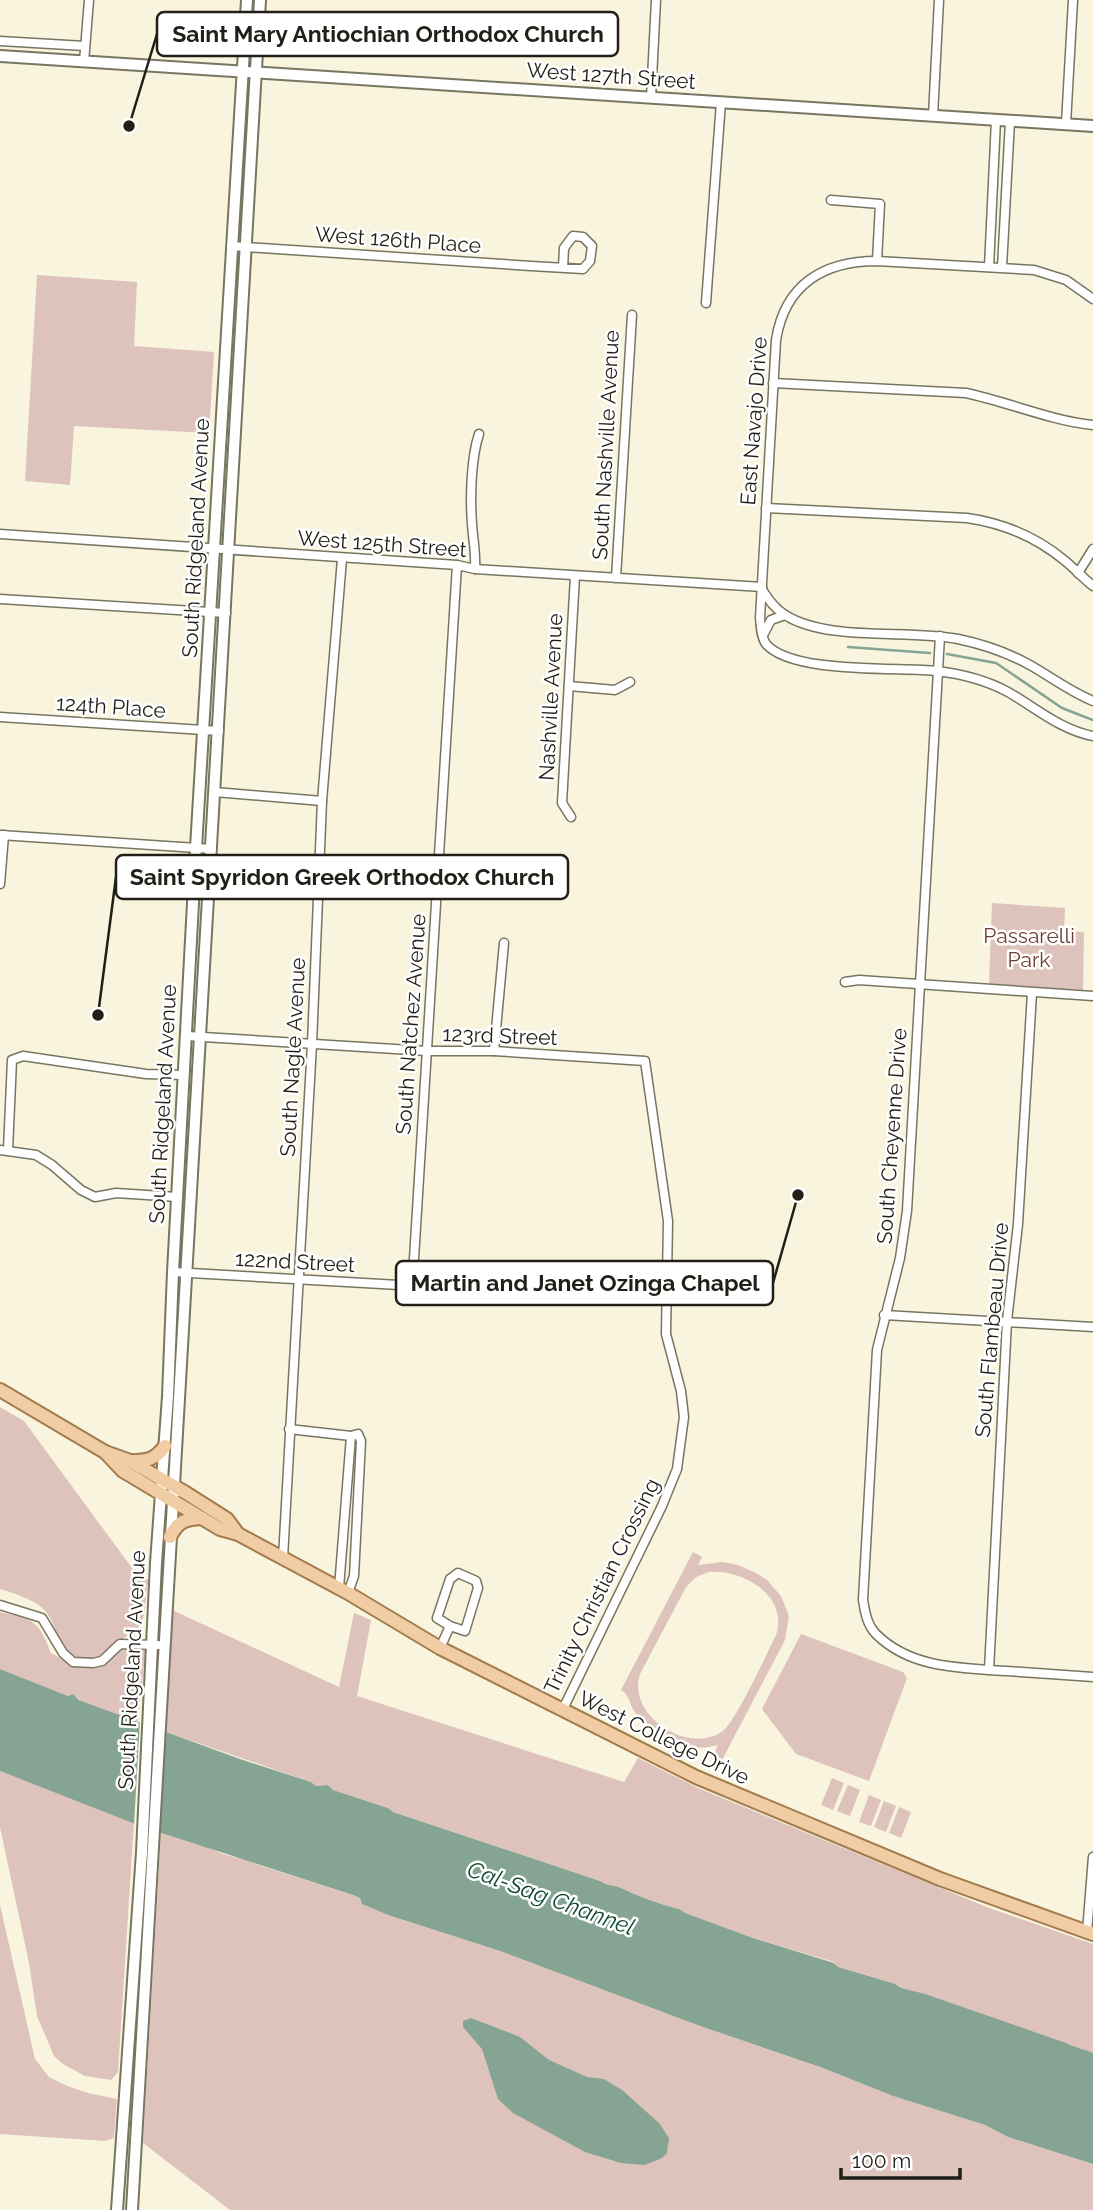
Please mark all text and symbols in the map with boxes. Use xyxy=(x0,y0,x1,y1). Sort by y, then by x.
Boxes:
callout: Saint Mary Antiochian Orthodox Church xyxy=(157,12,618,56)
text: Saint Mary Antiochian Orthodox Church xyxy=(172,20,604,47)
street label: West 127th Street xyxy=(526,57,696,94)
street label: West 126th Place xyxy=(314,221,482,258)
street label: South Nashville Avenue xyxy=(587,330,624,560)
street label: East Navajo Drive xyxy=(735,336,772,506)
street label: South Ridgeland Avenue xyxy=(177,418,214,658)
street label: West 125th Street xyxy=(297,525,468,562)
street label: Nashville Avenue xyxy=(534,613,567,781)
street label: 124th Place xyxy=(55,690,167,723)
callout: Saint Spyridon Greek Orthodox Church xyxy=(116,855,568,899)
text: Saint Spyridon Greek Orthodox Church xyxy=(130,863,554,890)
street label: South Natchez Avenue xyxy=(390,913,431,1135)
park label: Passarelli Park xyxy=(983,923,1075,972)
street label: South Nagle Avenue xyxy=(275,957,310,1157)
street label: South Ridgeland Avenue xyxy=(144,984,181,1224)
street label: 123rd Street xyxy=(442,1021,558,1050)
street label: South Cheyenne Drive xyxy=(871,1027,912,1245)
street label: South Flambeau Drive xyxy=(970,1221,1013,1439)
street label: 122nd Street xyxy=(235,1246,355,1277)
callout: Martin and Janet Ozinga Chapel xyxy=(396,1261,773,1305)
text: Martin and Janet Ozinga Chapel xyxy=(410,1269,760,1296)
street label: Trinity Christian Crossing xyxy=(539,1474,665,1697)
street label: South Ridgeland Avenue xyxy=(113,1550,150,1790)
street label: West College Drive xyxy=(575,1685,754,1790)
water label: Cal-Sag Channel xyxy=(464,1855,639,1940)
scale bar xyxy=(841,2136,960,2180)
text: 100 m xyxy=(852,2148,911,2173)

